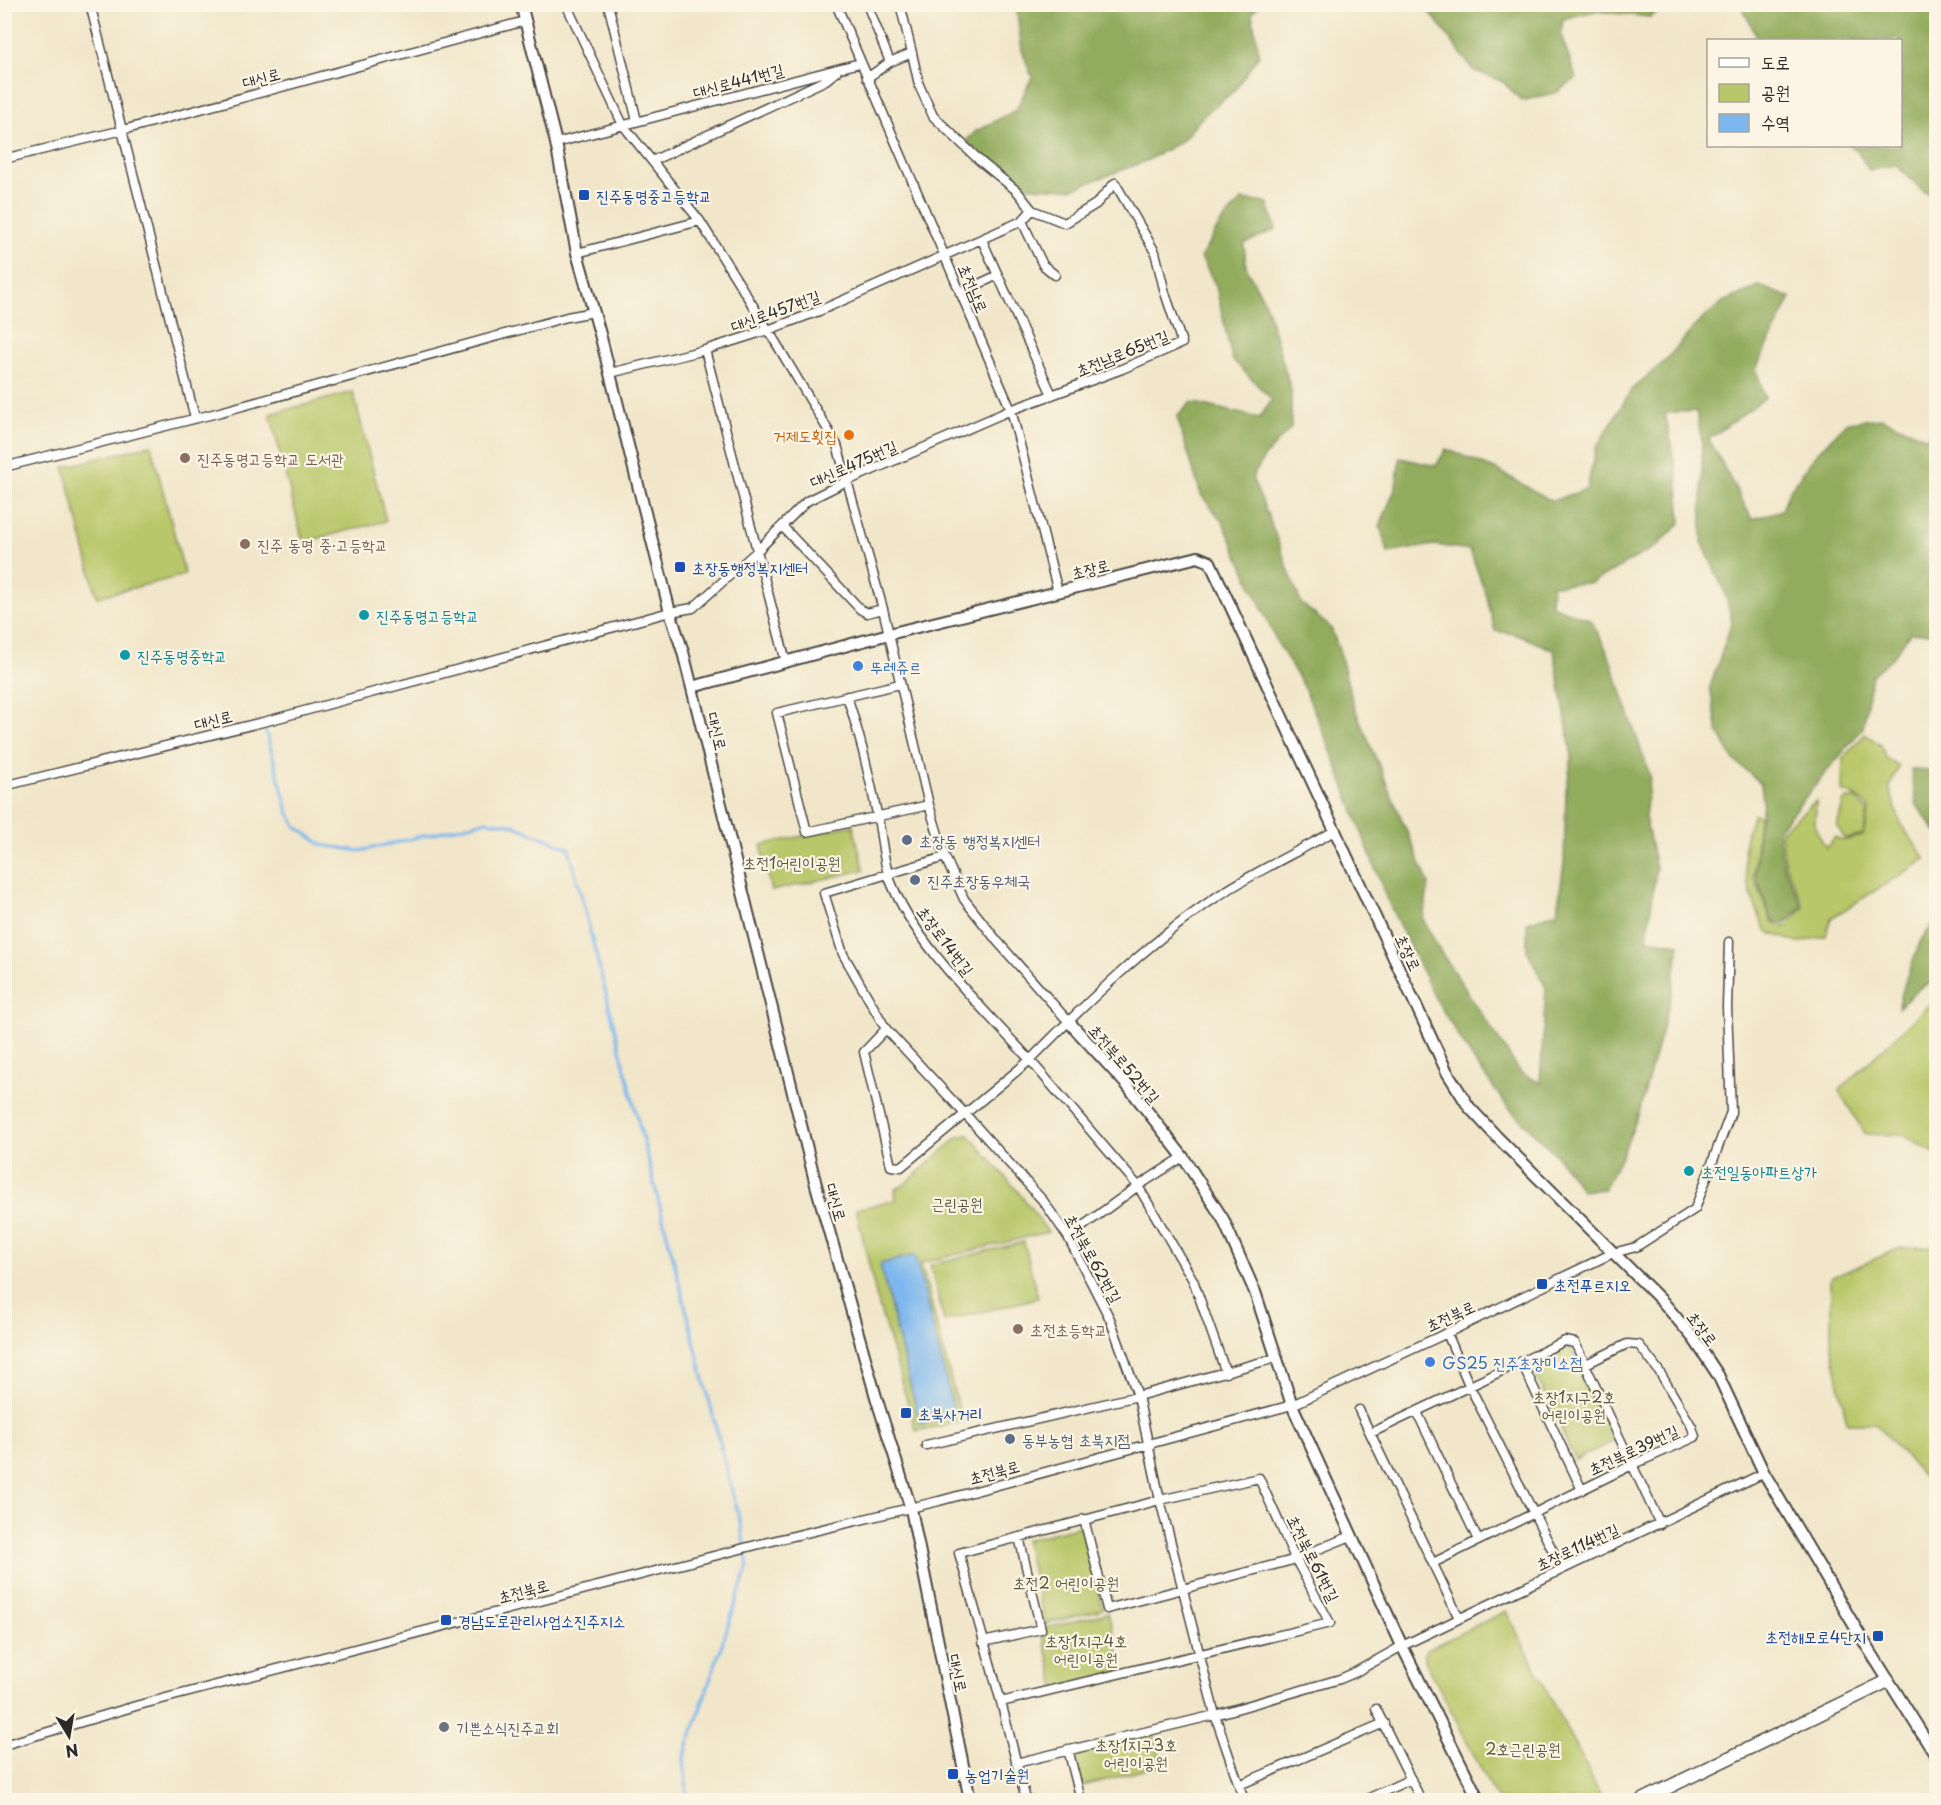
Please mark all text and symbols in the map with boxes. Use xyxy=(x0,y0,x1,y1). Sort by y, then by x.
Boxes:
legend xyxy=(1707,39,1902,147)
text: 도로 xyxy=(1761,48,1790,75)
street label: 대신로441번길 xyxy=(690,56,786,104)
street label: 대신로 xyxy=(239,60,283,94)
text: 공원 xyxy=(1761,78,1790,105)
text: 수역 xyxy=(1761,108,1790,135)
place label: 진주동명중고등학교 xyxy=(596,183,712,207)
marker: 진주동명중고등학교 xyxy=(577,188,591,202)
street label: 초전남로 xyxy=(953,260,995,316)
street label: 대신로457번길 xyxy=(727,283,823,337)
street label: 초전남로65번길 xyxy=(1072,322,1172,382)
place label: 거제도횟집 xyxy=(773,423,837,447)
marker: 거제도횟집 xyxy=(842,428,856,442)
street label: 대신로475번길 xyxy=(805,433,901,493)
place label: 진주동명고등학교 도서관 xyxy=(197,446,344,470)
marker: 진주동명고등학교 도서관 xyxy=(178,451,192,465)
place label: 진주 동명 중·고등학교 xyxy=(257,532,388,556)
marker: 진주 동명 중·고등학교 xyxy=(238,537,252,551)
street label: 초장로 xyxy=(1068,552,1112,584)
place label: 초장동행정복지센터 xyxy=(692,555,808,579)
marker: 초장동행정복지센터 xyxy=(673,560,687,574)
place label: 진주동명고등학교 xyxy=(376,603,479,627)
marker: 진주동명고등학교 xyxy=(357,608,371,622)
place label: 진주동명중학교 xyxy=(137,643,227,667)
marker: 진주동명중학교 xyxy=(118,648,132,662)
place label: 뚜레쥬르 xyxy=(870,654,922,678)
marker: 뚜레쥬르 xyxy=(851,659,865,673)
street label: 대신로 xyxy=(191,703,235,735)
street label: 대신로 xyxy=(702,709,734,753)
place label: 초장동 행정복지센터 xyxy=(919,828,1040,852)
marker: 초장동 행정복지센터 xyxy=(900,833,914,847)
park label: 초전1어린이공원 xyxy=(743,850,841,874)
place label: 진주초장동우체국 xyxy=(927,868,1030,892)
marker: 진주초장동우체국 xyxy=(908,873,922,887)
street label: 초장로14번길 xyxy=(912,900,980,980)
street label: 초장로 xyxy=(1390,929,1428,975)
street label: 초전북로52번길 xyxy=(1084,1018,1166,1108)
place label: 초전일동아파트상가 xyxy=(1701,1159,1817,1183)
marker: 초전일동아파트상가 xyxy=(1682,1164,1696,1178)
street label: 대신로 xyxy=(820,1180,854,1224)
park label: 근린공원 xyxy=(931,1191,983,1215)
street label: 초전북로62번길 xyxy=(1059,1209,1129,1307)
place label: 초전푸르지오 xyxy=(1554,1272,1631,1296)
marker: 초전푸르지오 xyxy=(1535,1277,1549,1291)
street label: 초전북로 xyxy=(1422,1293,1478,1337)
street label: 초장로 xyxy=(1682,1305,1724,1351)
place label: 초전초등학교 xyxy=(1030,1317,1107,1341)
marker: 초전초등학교 xyxy=(1011,1322,1025,1336)
place label: GS25 진주초장미소점 xyxy=(1442,1350,1583,1374)
marker: GS25 진주초장미소점 xyxy=(1423,1355,1437,1369)
park label: 초장1지구2호 어린이공원 xyxy=(1533,1384,1616,1426)
place label: 초북사거리 xyxy=(918,1401,982,1425)
marker: 초북사거리 xyxy=(899,1406,913,1420)
street label: 초전북로39번길 xyxy=(1584,1418,1682,1480)
place label: 동부농협 초북지점 xyxy=(1022,1427,1130,1451)
marker: 동부농협 초북지점 xyxy=(1003,1432,1017,1446)
street label: 초전북로 xyxy=(966,1453,1022,1489)
street label: 초전북로61번길 xyxy=(1282,1510,1346,1606)
street label: 초장로114번길 xyxy=(1531,1516,1623,1576)
park label: 초전2 어린이공원 xyxy=(1013,1570,1119,1594)
street label: 초전북로 xyxy=(495,1572,551,1608)
place label: 경남도로관리사업소진주지소 xyxy=(458,1608,625,1632)
marker: 경남도로관리사업소진주지소 xyxy=(439,1613,453,1627)
place label: 초전해모로4단지 xyxy=(1765,1624,1866,1648)
park label: 초장1지구4호 어린이공원 xyxy=(1045,1628,1127,1670)
marker: 초전해모로4단지 xyxy=(1871,1629,1885,1643)
street label: 대신로 xyxy=(943,1652,975,1694)
north arrow xyxy=(39,1706,99,1766)
place label: 기쁜소식진주교회 xyxy=(456,1715,559,1739)
marker: 기쁜소식진주교회 xyxy=(437,1720,451,1734)
park label: 초장1지구3호 어린이공원 xyxy=(1095,1732,1177,1774)
park label: 2호근린공원 xyxy=(1485,1736,1561,1760)
text: N xyxy=(64,1739,81,1765)
place label: 농업기술원 xyxy=(965,1762,1029,1786)
marker: 농업기술원 xyxy=(946,1767,960,1781)

